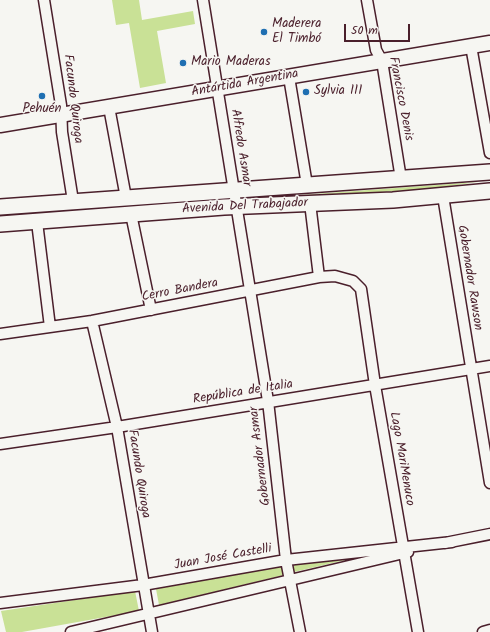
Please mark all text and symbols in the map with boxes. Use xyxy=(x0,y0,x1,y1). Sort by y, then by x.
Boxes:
scale bar xyxy=(346,16,412,42)
place label: Maderera El Timbó xyxy=(272,17,321,48)
text: 50 m xyxy=(351,21,378,40)
marker: Maderera El Timbó xyxy=(259,27,269,37)
street label: Facundo Quiroga xyxy=(59,54,85,144)
place label: Mario Maderas xyxy=(191,55,270,71)
street label: Francisco Denis xyxy=(384,56,416,142)
marker: Mario Maderas xyxy=(178,58,188,68)
street label: Antártida Argentina xyxy=(190,67,300,101)
place label: Sylvia III xyxy=(314,84,362,100)
marker: Sylvia III xyxy=(301,87,311,97)
marker: Pehuén xyxy=(37,91,47,101)
place label: Pehuén xyxy=(23,102,61,118)
street label: Alfredo Asmar xyxy=(226,108,254,188)
street label: Avenida Del Trabajador xyxy=(182,196,308,218)
street label: Gobernador Rawson xyxy=(453,224,485,332)
street label: Cerro Bandera xyxy=(141,276,219,306)
street label: República de Italia xyxy=(192,377,294,409)
street label: Gobernador Asmar xyxy=(247,405,275,507)
street label: Lago MariMenuco xyxy=(385,411,417,507)
street label: Facundo Quiroga xyxy=(123,429,153,519)
street label: Juan José Castelli xyxy=(173,542,273,574)

